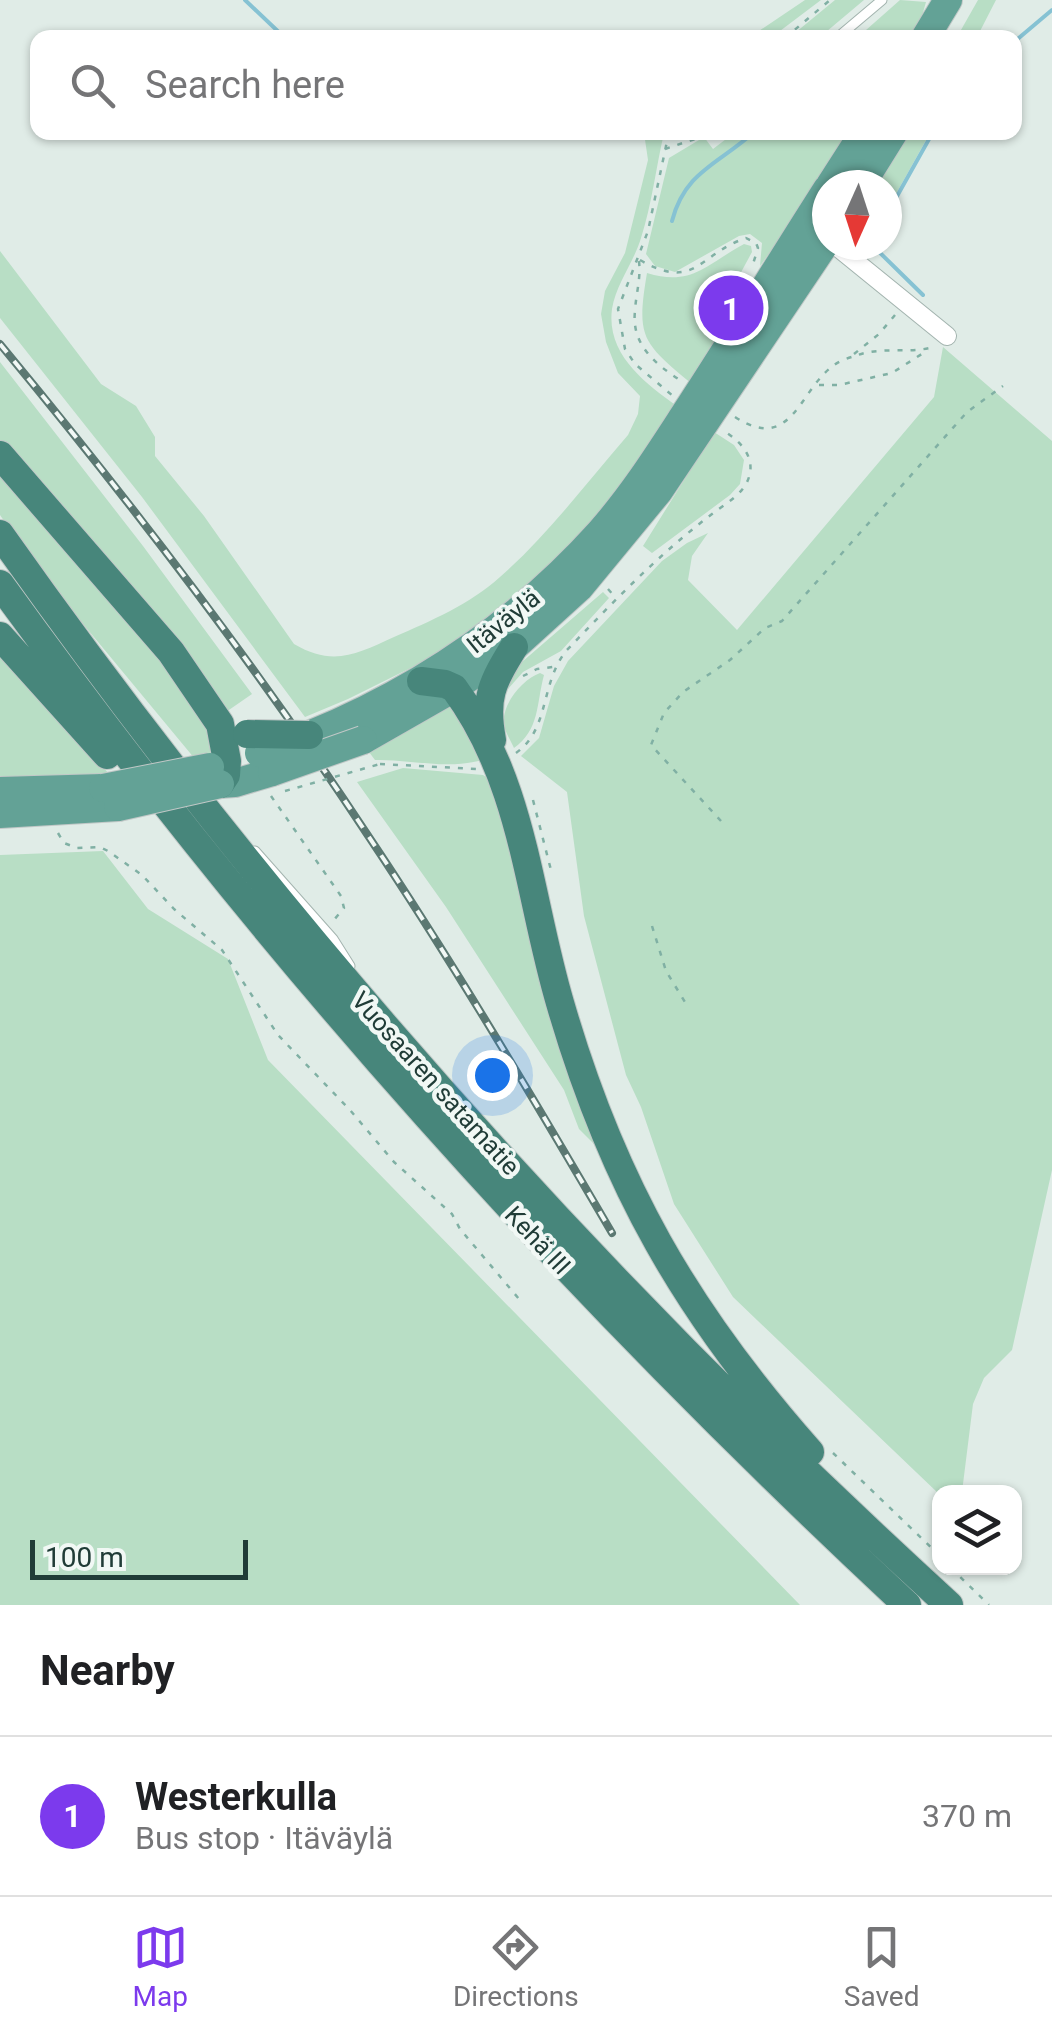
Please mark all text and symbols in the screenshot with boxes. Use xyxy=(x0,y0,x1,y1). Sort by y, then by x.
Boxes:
search box xyxy=(30,30,1022,140)
icon: search xyxy=(65,58,120,113)
text: Search here xyxy=(145,63,345,107)
north arrow xyxy=(812,170,902,260)
pin: 1 xyxy=(698,270,764,346)
street label: Itäväylä xyxy=(461,583,546,659)
street label: Vuosaaren satamatie xyxy=(346,986,526,1181)
your location xyxy=(467,1050,518,1101)
street label: Kehä III xyxy=(499,1200,576,1280)
map controls xyxy=(932,1485,1022,1575)
button: layers xyxy=(932,1485,1022,1575)
scale bar xyxy=(30,1535,248,1580)
text: 100 m xyxy=(45,1541,124,1574)
text: Nearby xyxy=(40,1646,175,1695)
text: Westerkulla xyxy=(135,1775,337,1819)
text: 1 xyxy=(63,1797,82,1835)
text: 370 m xyxy=(922,1797,1012,1835)
text: Bus stop · Itäväylä xyxy=(135,1819,393,1857)
tab: Map xyxy=(133,1920,188,2013)
tab: Directions xyxy=(453,1920,579,2013)
tab: Saved xyxy=(844,1920,919,2013)

